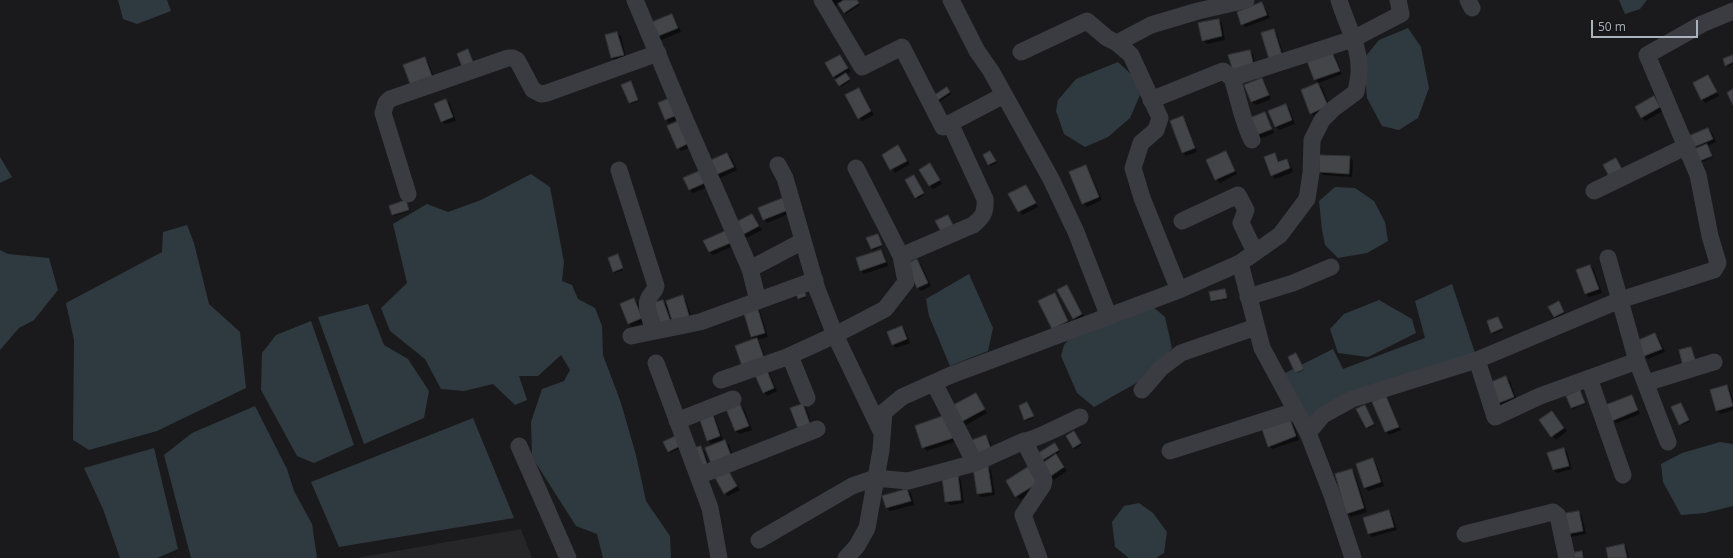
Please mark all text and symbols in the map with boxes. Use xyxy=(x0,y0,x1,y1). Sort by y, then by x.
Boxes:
scale bar xyxy=(1593,12,1700,38)
text: 50 m xyxy=(1598,18,1626,35)

